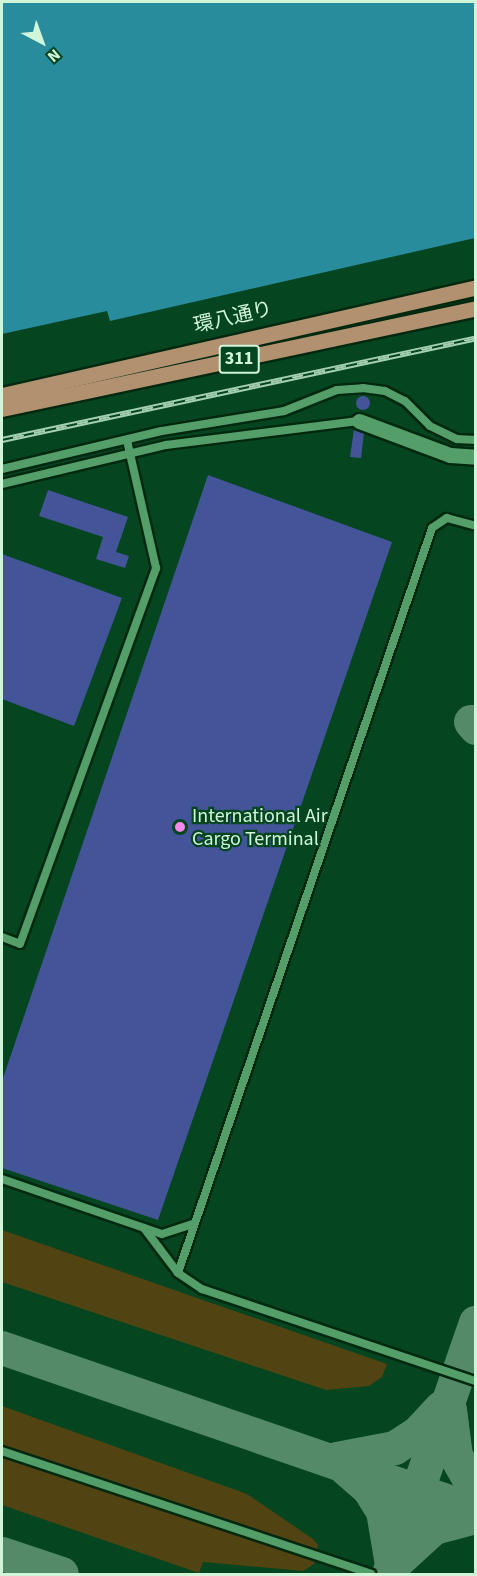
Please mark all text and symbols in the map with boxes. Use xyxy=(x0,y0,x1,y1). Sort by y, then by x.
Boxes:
north arrow xyxy=(12,12,72,72)
text: N xyxy=(43,44,65,67)
street label: 環八通り xyxy=(191,297,275,339)
road number: 311 xyxy=(218,344,260,374)
place label: International Air Cargo Terminal xyxy=(192,804,328,851)
marker: International Air Cargo Terminal xyxy=(173,820,187,834)

